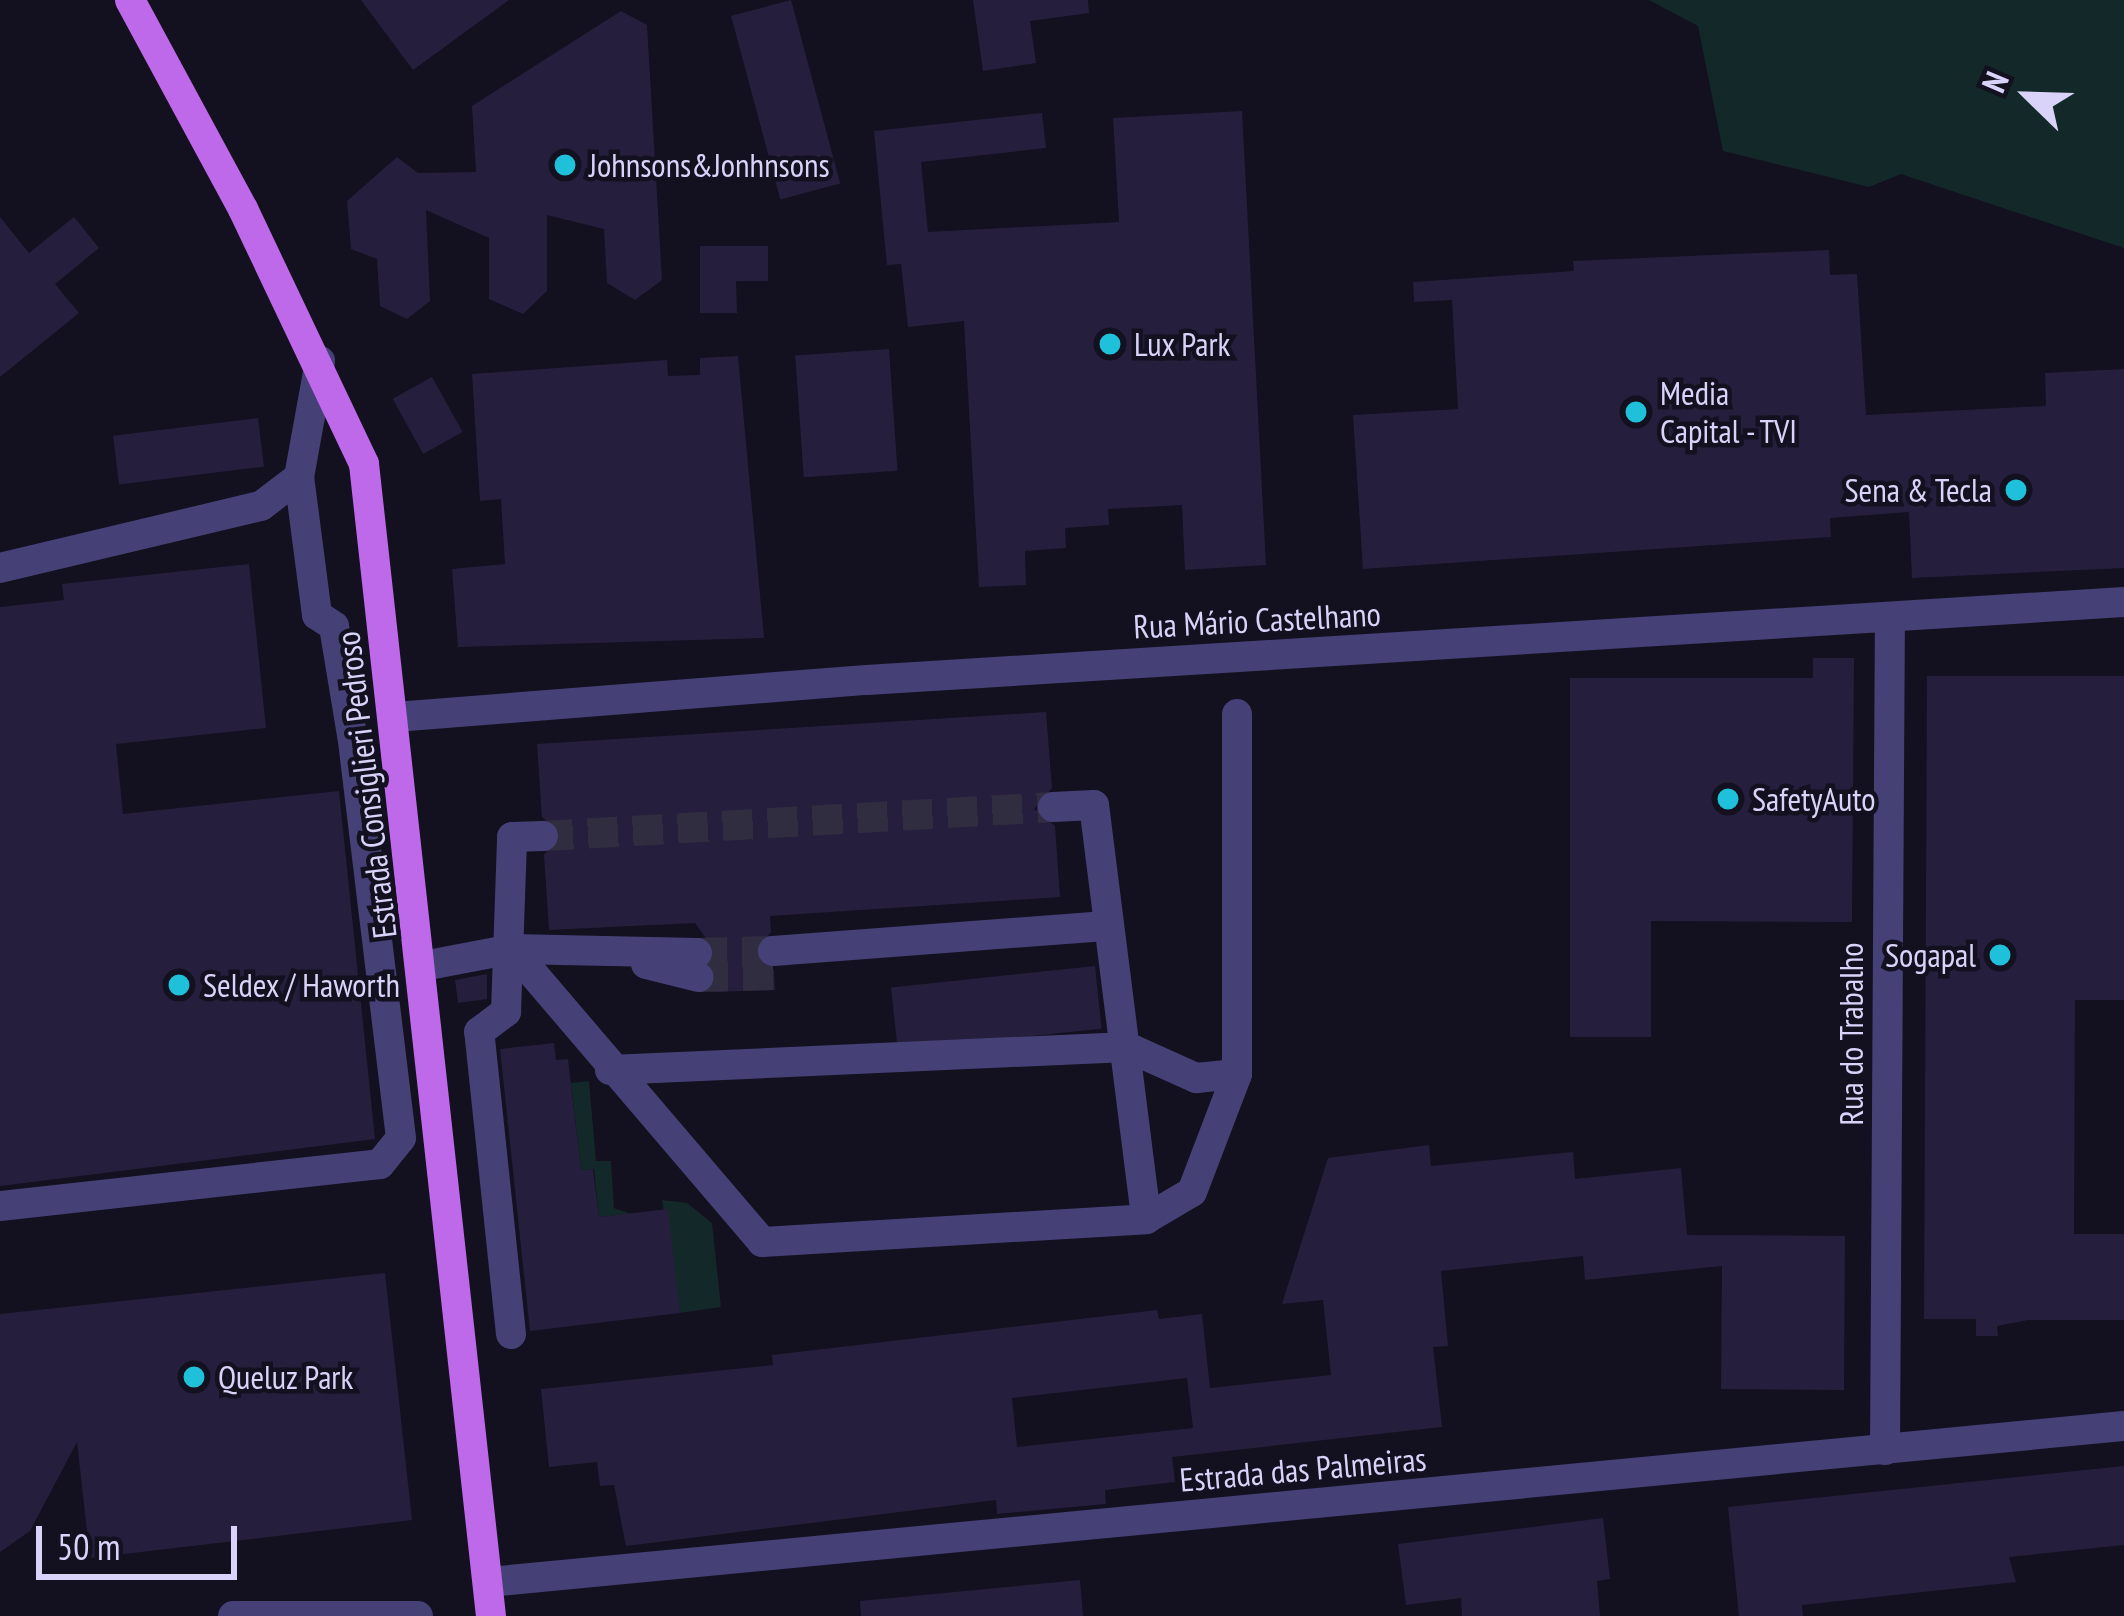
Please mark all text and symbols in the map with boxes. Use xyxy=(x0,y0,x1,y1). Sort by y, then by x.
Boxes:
north arrow xyxy=(1968,36,2088,156)
text: N xyxy=(1971,65,2018,98)
place label: Johnsons&Jonhnsons xyxy=(589,145,830,185)
marker: Johnsons&Jonhnsons xyxy=(552,152,578,178)
place label: Lux Park xyxy=(1134,324,1231,364)
marker: Lux Park xyxy=(1097,331,1123,357)
place label: Media Capital - TVI xyxy=(1660,373,1800,451)
marker: Media Capital - TVI xyxy=(1623,399,1649,425)
place label: Sena & Tecla xyxy=(1844,470,1992,510)
marker: Sena & Tecla xyxy=(2003,477,2029,503)
street label: Rua Mário Castelhano xyxy=(1132,594,1382,646)
street label: Estrada Consiglieri Pedroso xyxy=(328,629,404,941)
place label: SafetyAuto xyxy=(1752,779,1875,819)
marker: SafetyAuto xyxy=(1715,786,1741,812)
place label: Sogapal xyxy=(1885,935,1976,975)
street label: Rua do Trabalho xyxy=(1831,942,1871,1126)
marker: Sogapal xyxy=(1987,942,2013,968)
place label: Seldex / Haworth xyxy=(203,965,401,1005)
marker: Seldex / Haworth xyxy=(166,972,192,998)
place label: Queluz Park xyxy=(218,1357,354,1397)
marker: Queluz Park xyxy=(181,1364,207,1390)
street label: Estrada das Palmeiras xyxy=(1178,1438,1428,1500)
scale bar xyxy=(42,1502,243,1576)
text: 50 m xyxy=(57,1523,120,1570)

